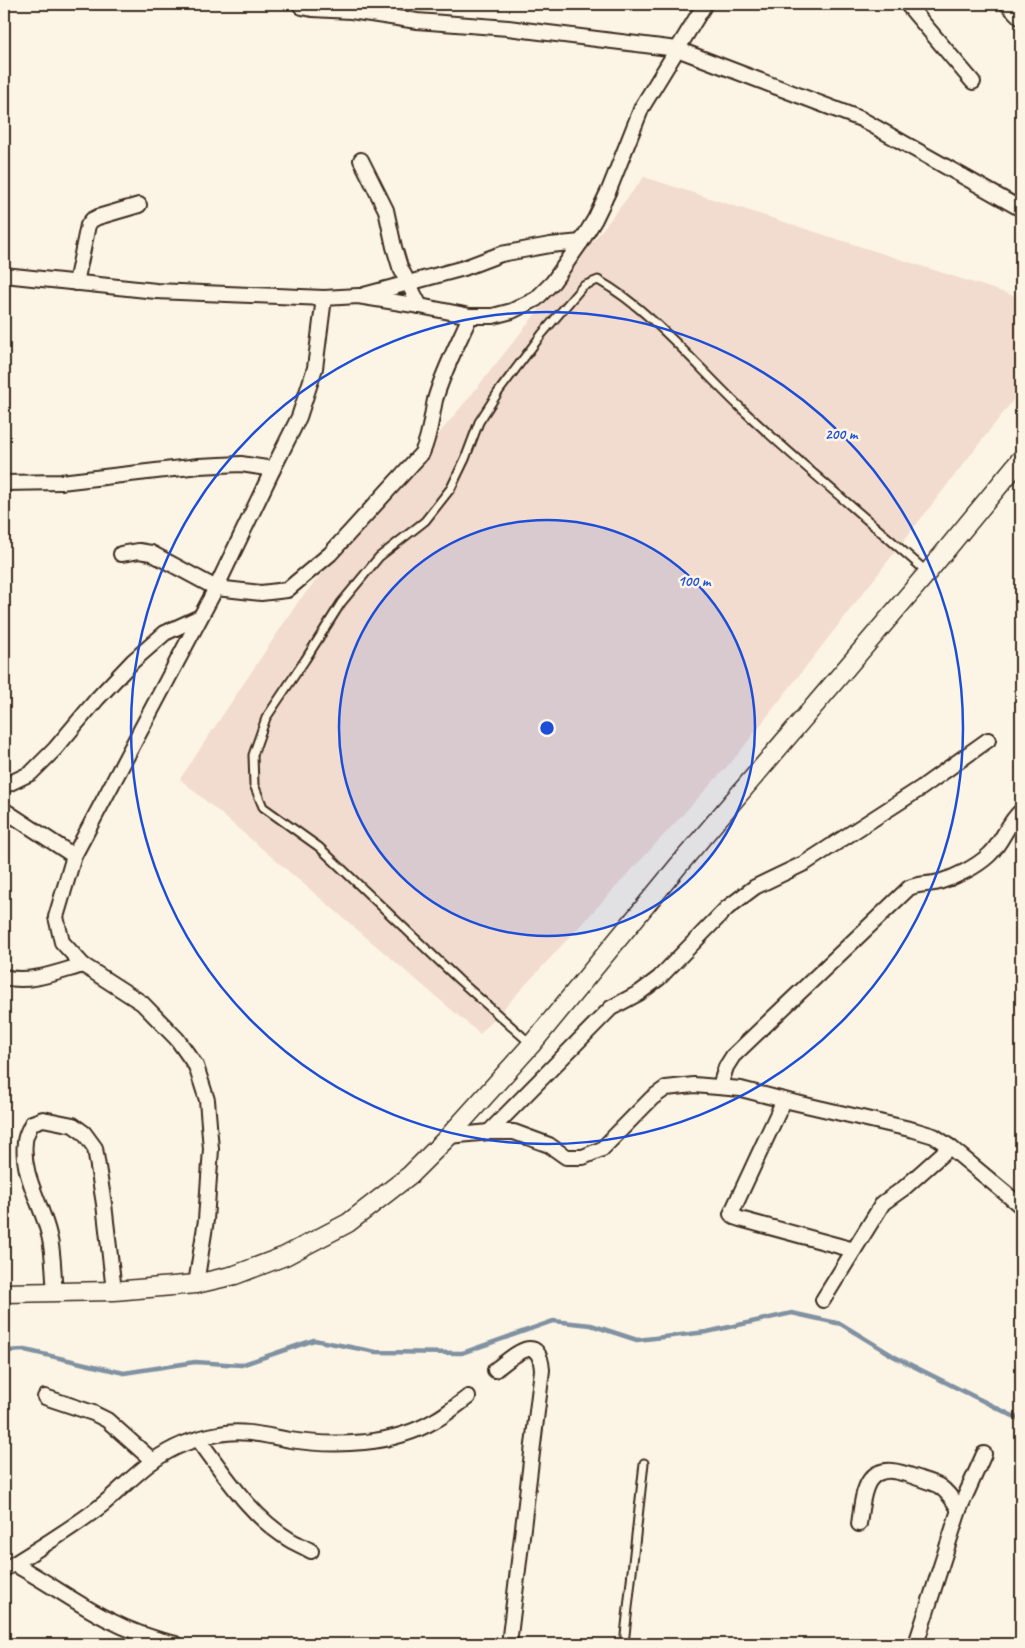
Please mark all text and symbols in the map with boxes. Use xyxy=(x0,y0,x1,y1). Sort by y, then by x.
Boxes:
text: 200 m xyxy=(825,425,859,444)
text: 100 m xyxy=(678,572,712,591)
centre of rings xyxy=(538,719,556,737)

